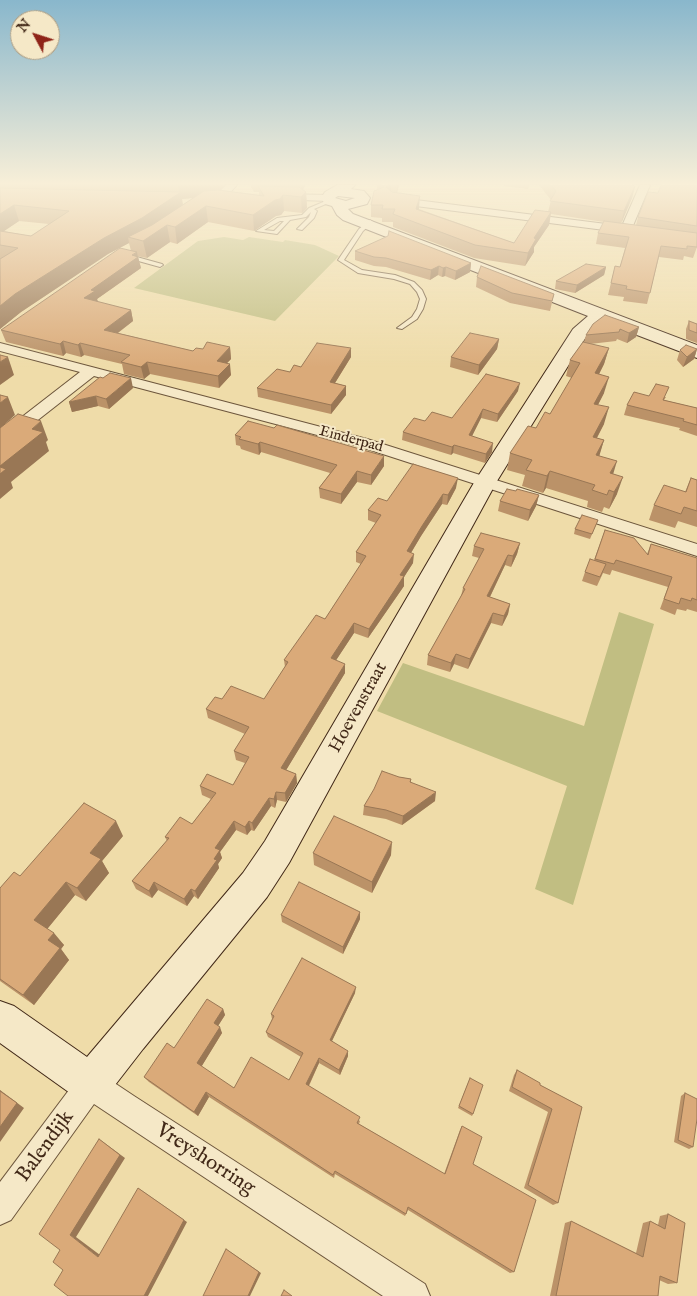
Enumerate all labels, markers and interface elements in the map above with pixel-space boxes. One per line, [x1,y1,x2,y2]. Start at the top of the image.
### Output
north arrow [10,10,60,60]
text: N [13,16,35,36]
street label: Einderpad [317,423,385,457]
street label: Hoevenstraat [325,659,393,757]
street label: Balendijk [12,1106,80,1188]
street label: Vreyshorring [150,1118,260,1202]

